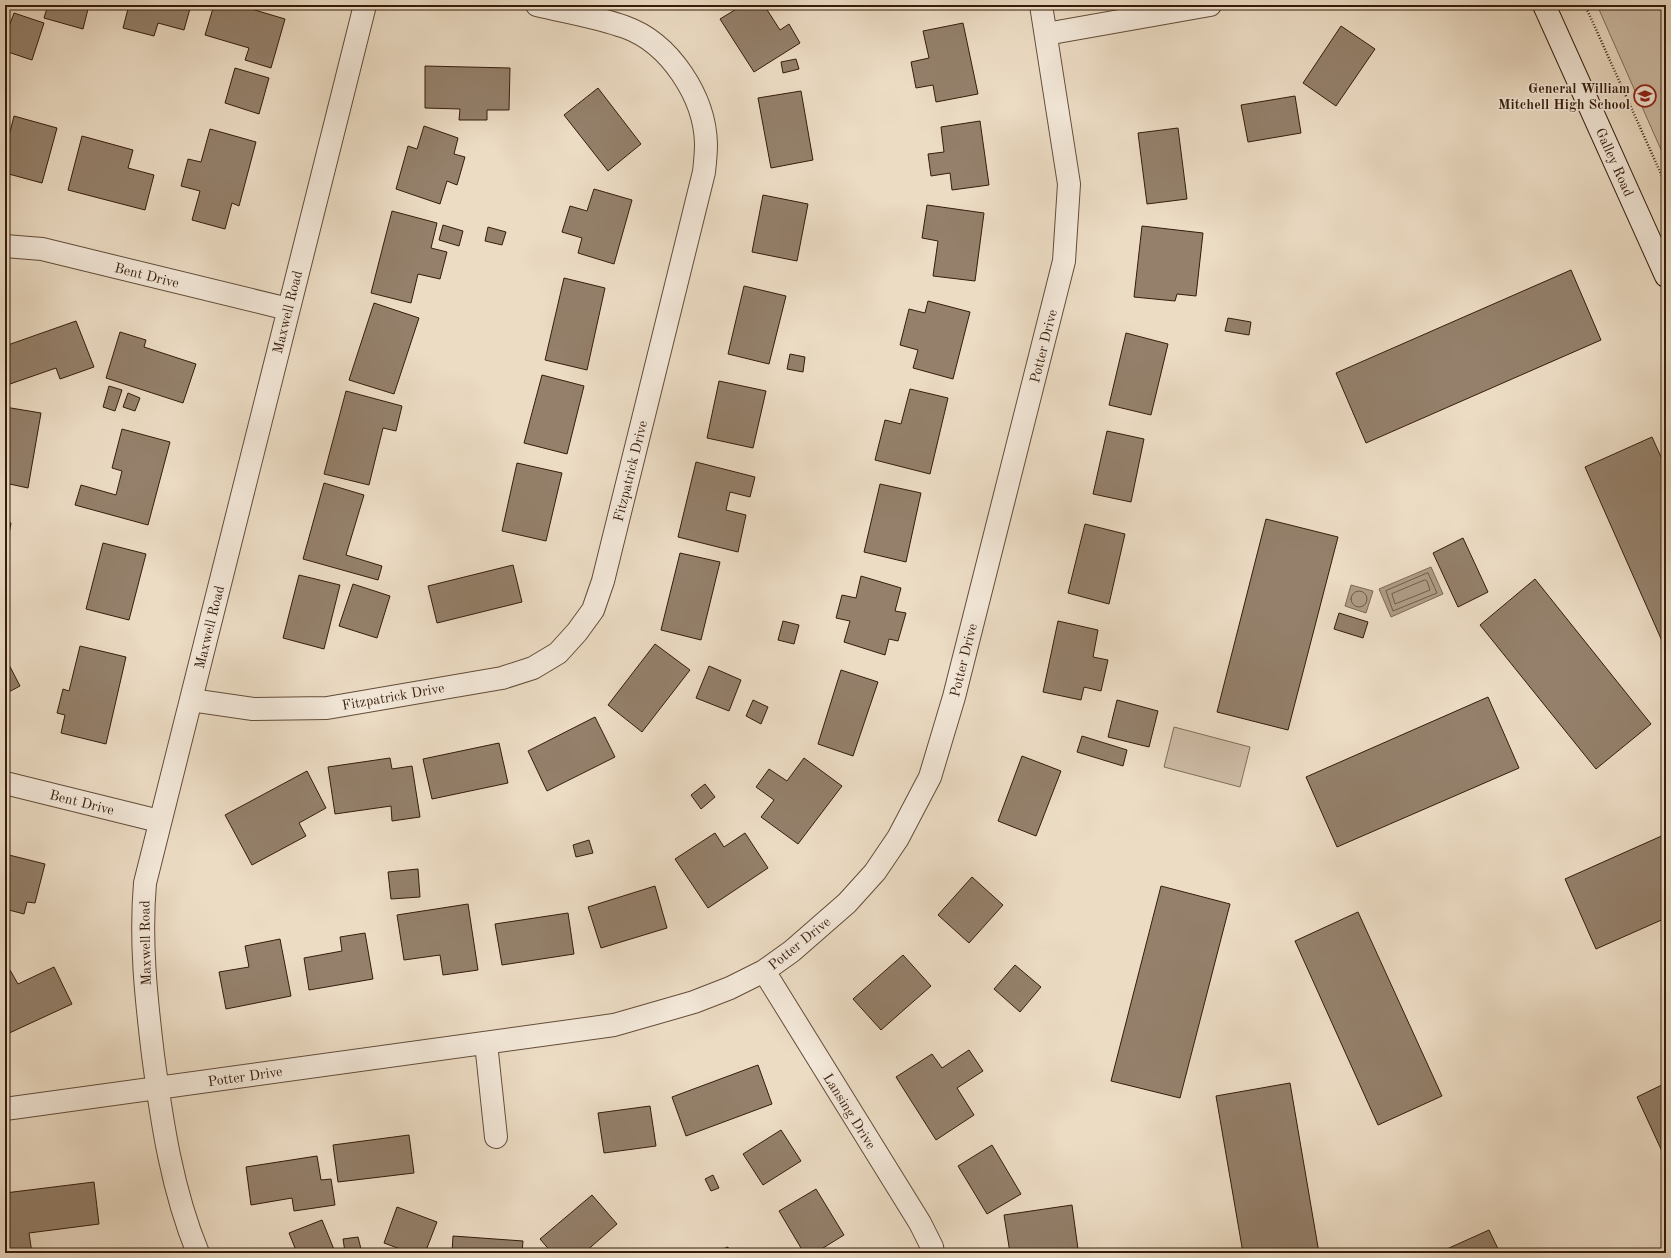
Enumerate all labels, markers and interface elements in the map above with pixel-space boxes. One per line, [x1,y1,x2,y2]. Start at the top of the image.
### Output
place label: General William Mitchell High School [1498,82,1630,112]
school or university icon: General William Mitchell High School [1632,83,1658,109]
street label: Galley Road [1593,126,1635,199]
street label: Bent Drive [113,261,181,291]
street label: Maxwell Road [271,269,305,355]
street label: Potter Drive [1028,308,1060,384]
street label: Fitzpatrick Drive [612,419,650,523]
street label: Maxwell Road [193,584,227,670]
street label: Potter Drive [948,622,980,698]
street label: Fitzpatrick Drive [341,681,446,713]
street label: Bent Drive [48,788,116,818]
street label: Maxwell Road [138,900,154,986]
street label: Potter Drive [766,915,833,973]
street label: Potter Drive [207,1065,283,1089]
street label: Lansing Drive [820,1071,878,1152]

